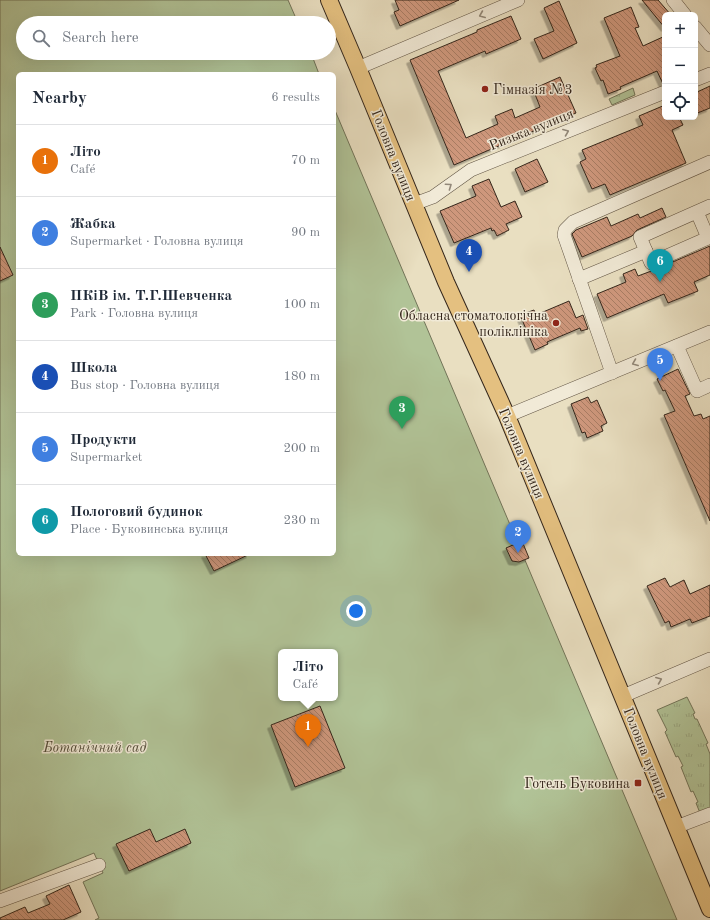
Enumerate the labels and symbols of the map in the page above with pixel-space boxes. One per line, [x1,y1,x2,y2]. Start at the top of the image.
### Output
one-way arrow [479,10,487,18]
place label: Гімназія №3 [493,83,573,97]
marker: Гімназія №3 [480,84,490,94]
street label: Ризька вулиця [487,107,576,153]
street label: Головна вулиця [368,108,418,203]
one-way arrow [563,128,570,136]
one-way arrow [444,184,451,191]
pin: 4 [456,239,482,272]
pin: 6 [647,249,673,282]
place label: Обласна стоматологічна поліклініка [399,309,548,339]
marker: Обласна стоматологічна поліклініка [551,318,561,328]
pin: 5 [647,348,673,381]
one-way arrow [632,358,640,366]
pin: 3 [389,396,415,429]
street label: Головна вулиця [496,406,547,501]
pin: 2 [505,520,531,553]
your location [346,601,366,621]
one-way arrow [655,677,662,685]
street label: Головна вулиця [620,706,670,801]
pin: 1 [295,714,321,747]
park label: Ботанічний сад [43,741,146,755]
place label: Готель Буковина [524,777,630,791]
marker: Готель Буковина [633,778,643,788]

